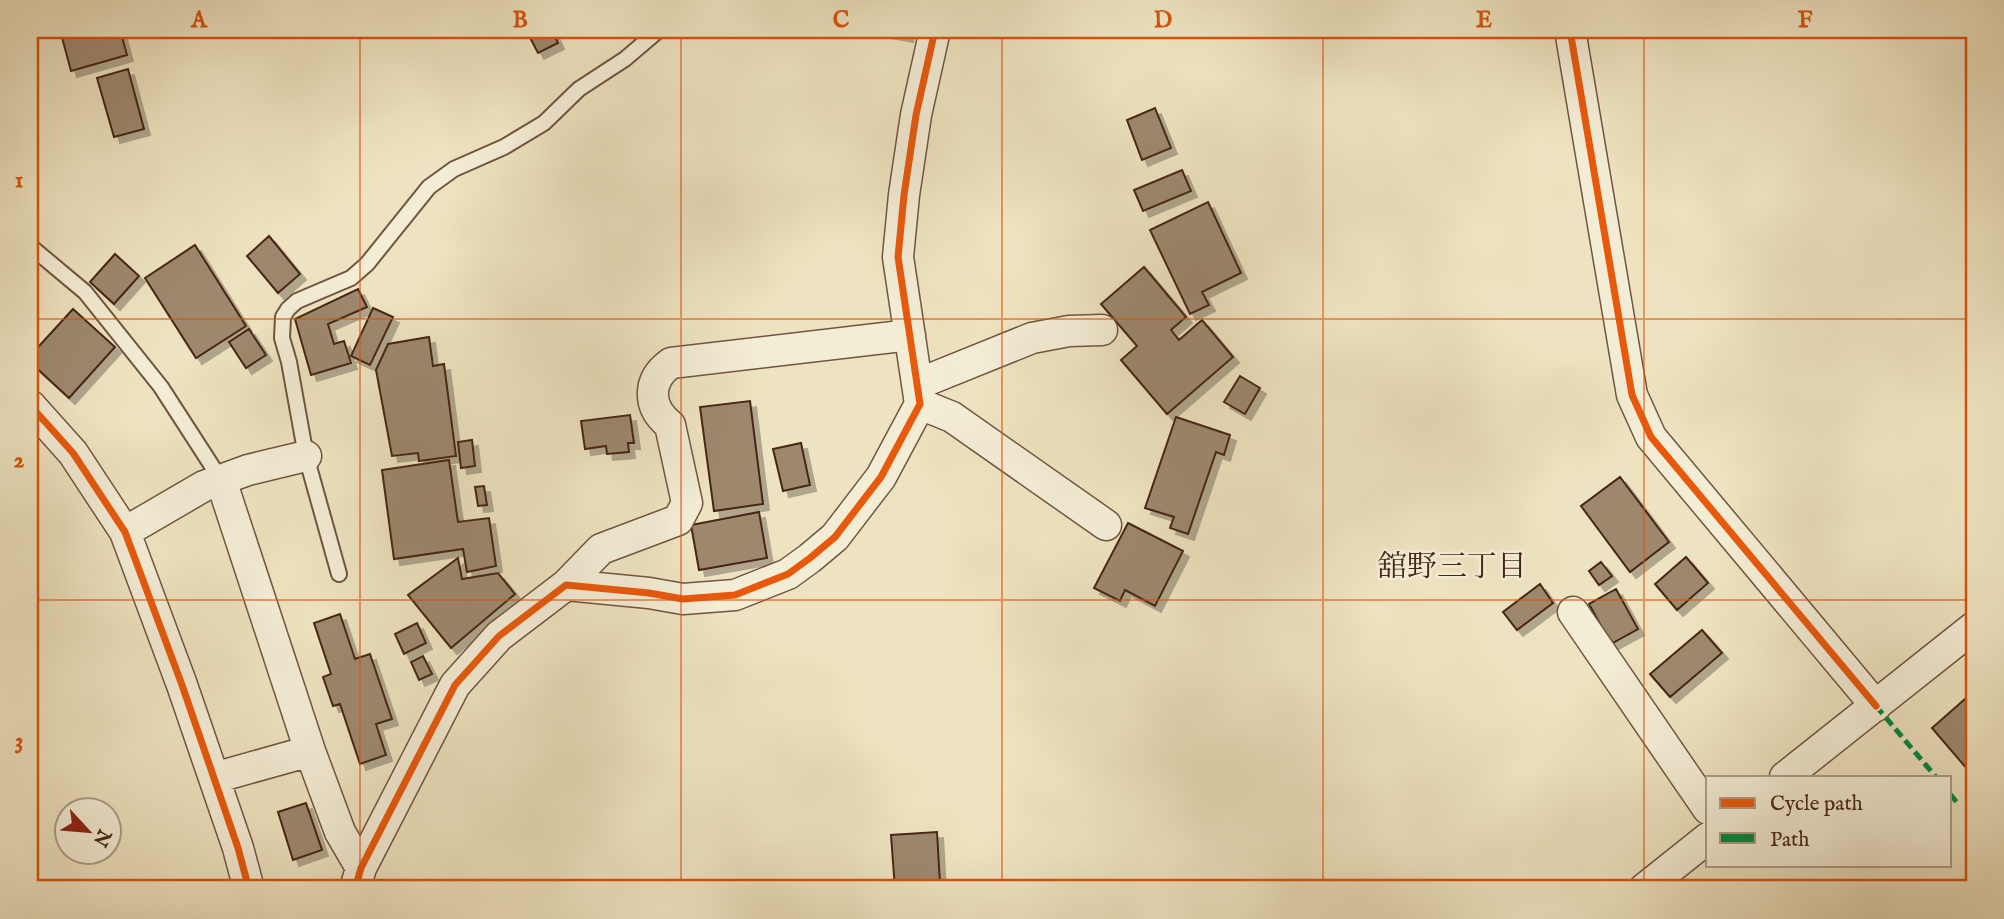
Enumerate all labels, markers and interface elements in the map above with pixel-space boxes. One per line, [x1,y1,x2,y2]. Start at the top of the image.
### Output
text: A [190,6,208,35]
text: B [512,6,528,35]
text: C [833,6,850,35]
text: D [1154,6,1172,35]
text: E [1476,6,1492,35]
text: F [1798,6,1813,35]
text: 1 [15,166,23,195]
text: 2 [14,446,25,475]
district label: 舘野三丁目 [1377,549,1527,587]
text: 3 [15,727,23,756]
legend [1706,776,1952,866]
text: Cycle path [1770,791,1863,818]
north arrow [52,796,122,866]
text: N [87,824,116,851]
text: Path [1770,827,1809,854]

